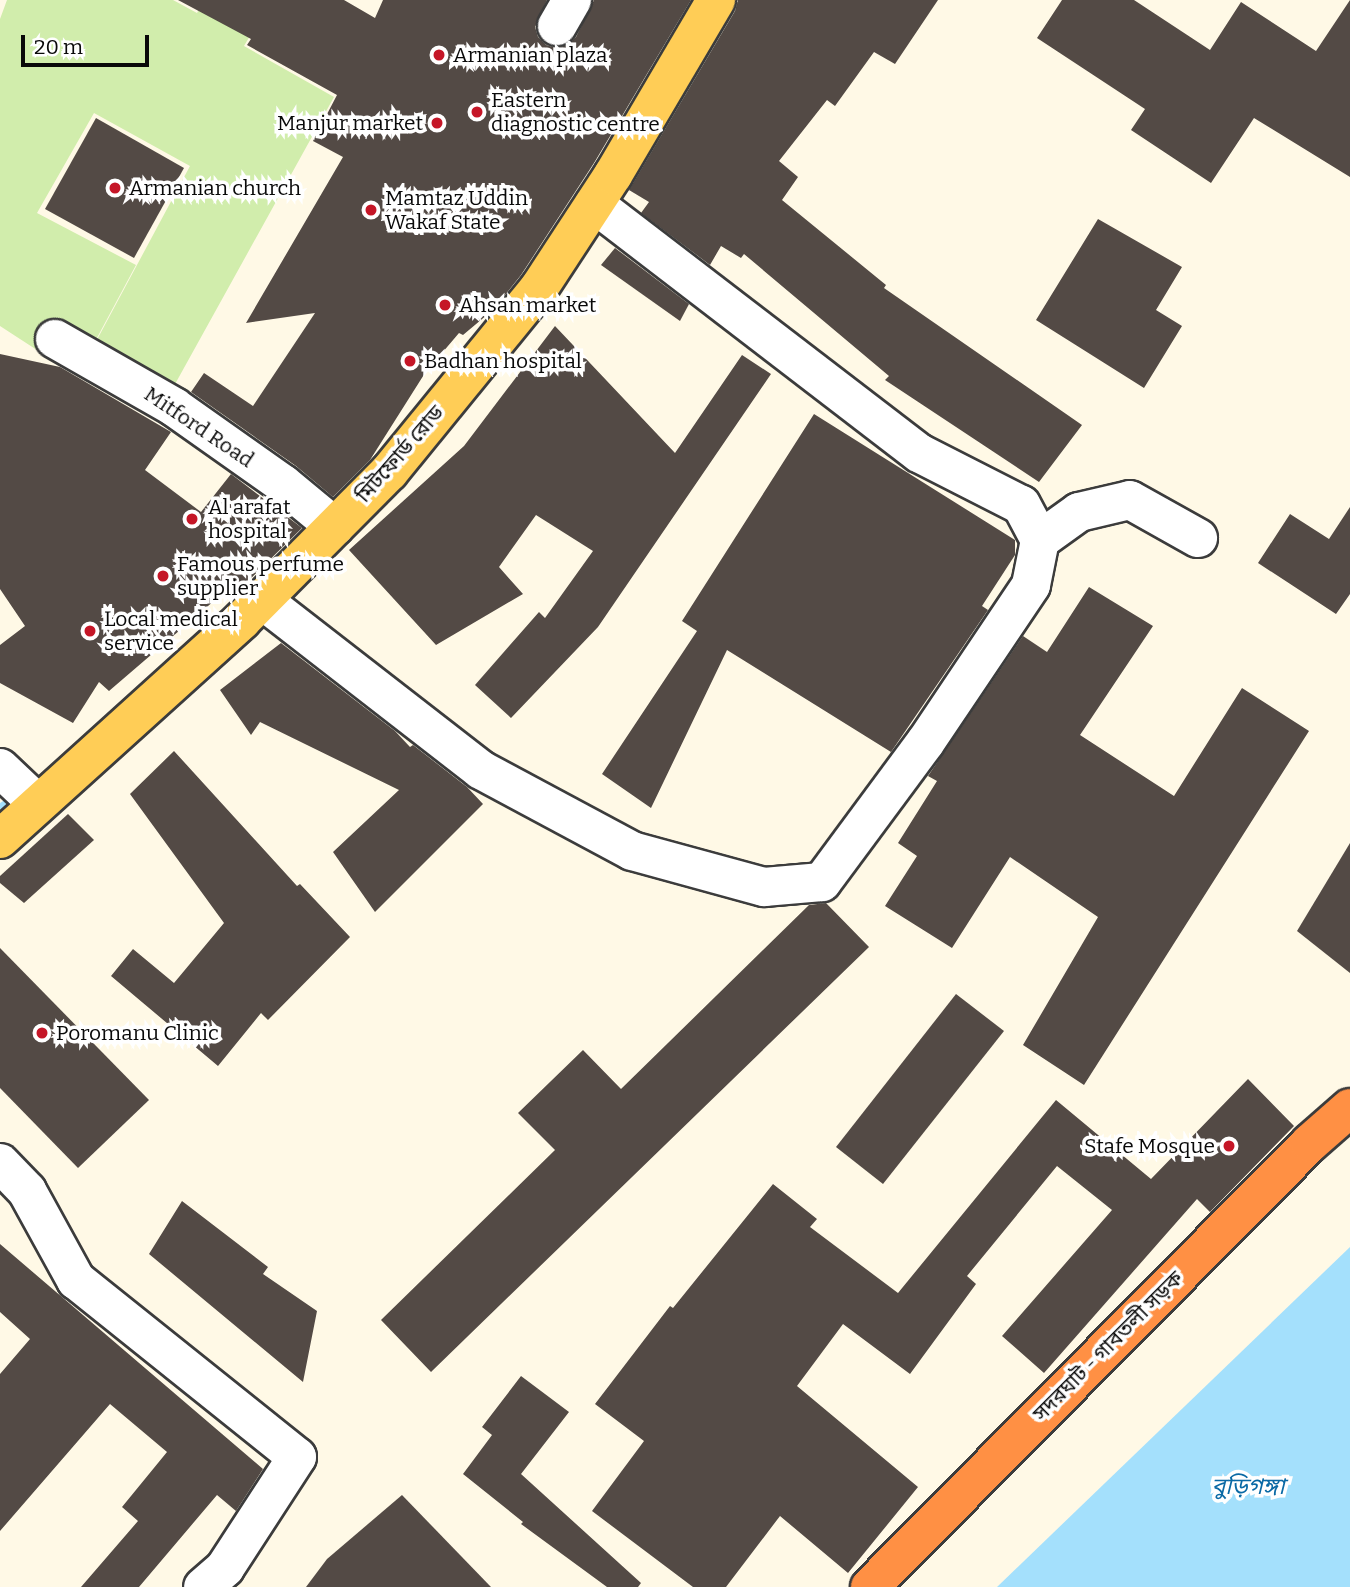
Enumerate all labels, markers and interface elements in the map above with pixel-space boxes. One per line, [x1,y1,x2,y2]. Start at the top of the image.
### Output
scale bar [24,21,152,65]
text: 20 m [34,34,83,60]
place label: Armanian plaza [453,42,608,68]
marker: Armanian plaza [431,47,447,63]
place label: Eastern diagnostic centre [491,87,660,137]
marker: Eastern diagnostic centre [469,104,485,120]
place label: Manjur market [277,110,423,136]
marker: Manjur market [429,115,445,131]
place label: Armanian church [129,175,301,201]
marker: Armanian church [107,180,123,196]
place label: Mamtaz Uddin Wakaf State [385,185,528,235]
marker: Mamtaz Uddin Wakaf State [363,202,379,218]
place label: Ahsan market [459,292,596,318]
marker: Ahsan market [437,297,453,313]
place label: Badhan hospital [424,348,582,374]
marker: Badhan hospital [402,353,418,369]
street label: Mitford Road [139,381,259,473]
street label: মিটফোর্ড রোড [351,400,449,508]
place label: Al arafat hospital [208,494,291,544]
marker: Al arafat hospital [182,509,202,529]
place label: Famous perfume supplier [177,551,344,601]
marker: Famous perfume supplier [155,568,171,584]
place label: Local medical service [104,606,238,656]
marker: Local medical service [82,623,98,639]
place label: Poromanu Clinic [56,1020,219,1046]
marker: Poromanu Clinic [34,1025,50,1041]
place label: Stafe Mosque [1084,1133,1215,1159]
marker: Stafe Mosque [1221,1138,1237,1154]
street label: সদরঘাট - গাবতলী সড়ক [1028,1266,1188,1426]
water label: বুড়িগঙ্গা [1211,1472,1285,1500]

